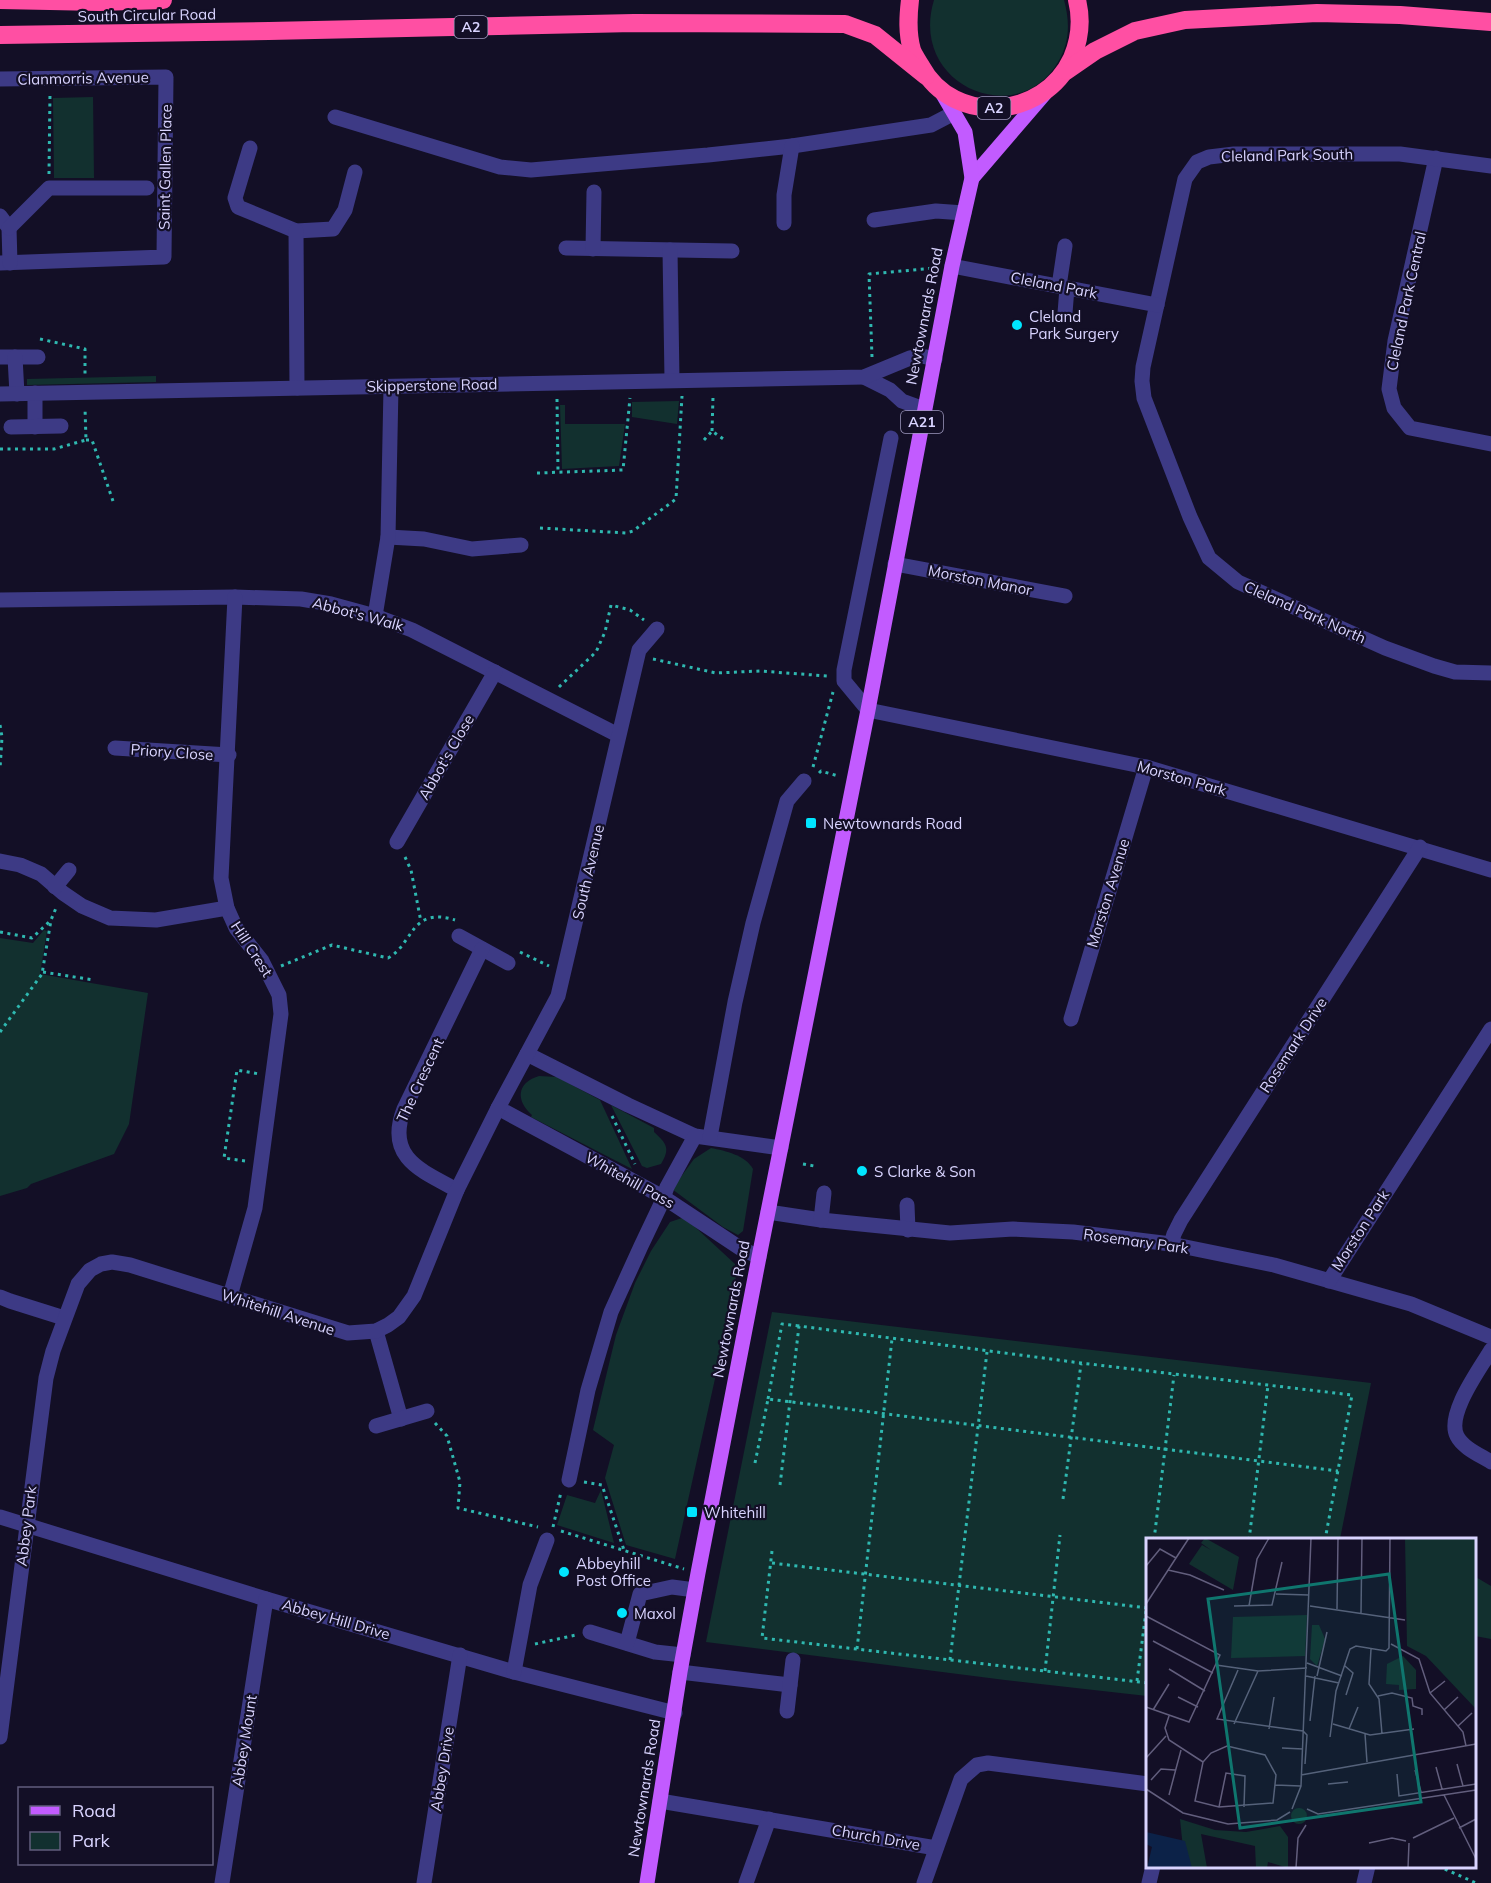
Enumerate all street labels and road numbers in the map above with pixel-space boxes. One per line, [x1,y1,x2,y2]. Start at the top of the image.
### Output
street label: South Circular Road [78,4,216,26]
road number: A2 [454,16,488,38]
street label: Clanmorris Avenue [17,67,149,89]
road number: A2 [978,97,1010,119]
street label: Saint Gallen Place [154,104,176,230]
street label: Cleland Park South [1221,144,1353,166]
street label: Cleland Park Central [1382,230,1430,372]
street label: Newtownards Road [901,246,947,386]
street label: Cleland Park [1009,267,1099,303]
street label: Skipperstone Road [366,374,498,396]
road number: A21 [901,411,943,433]
street label: Morston Manor [927,561,1034,599]
street label: Cleland Park North [1241,577,1369,647]
street label: Abbot's Walk [310,593,406,635]
street label: Abbot's Close [414,711,478,803]
street label: Priory Close [130,740,214,764]
street label: Morston Park [1135,756,1229,800]
street label: South Avenue [568,823,608,921]
street label: Morston Avenue [1082,836,1134,950]
street label: Hill Crest [227,918,277,980]
street label: Rosemark Drive [1255,994,1331,1096]
street label: The Crescent [392,1035,448,1125]
street label: Whitehill Pass [582,1148,678,1212]
street label: Morston Park [1327,1186,1393,1274]
street label: Rosemary Park [1082,1224,1190,1258]
street label: Newtownards Road [708,1239,754,1379]
street label: Whitehill Avenue [219,1285,337,1339]
street label: Abbey Park [12,1485,40,1567]
street label: Abbey Hill Drive [280,1595,392,1643]
street label: Abbey Mount [227,1694,261,1788]
street label: Newtownards Road [624,1718,664,1858]
street label: Abbey Drive [426,1725,458,1813]
street label: Church Drive [830,1820,922,1854]

